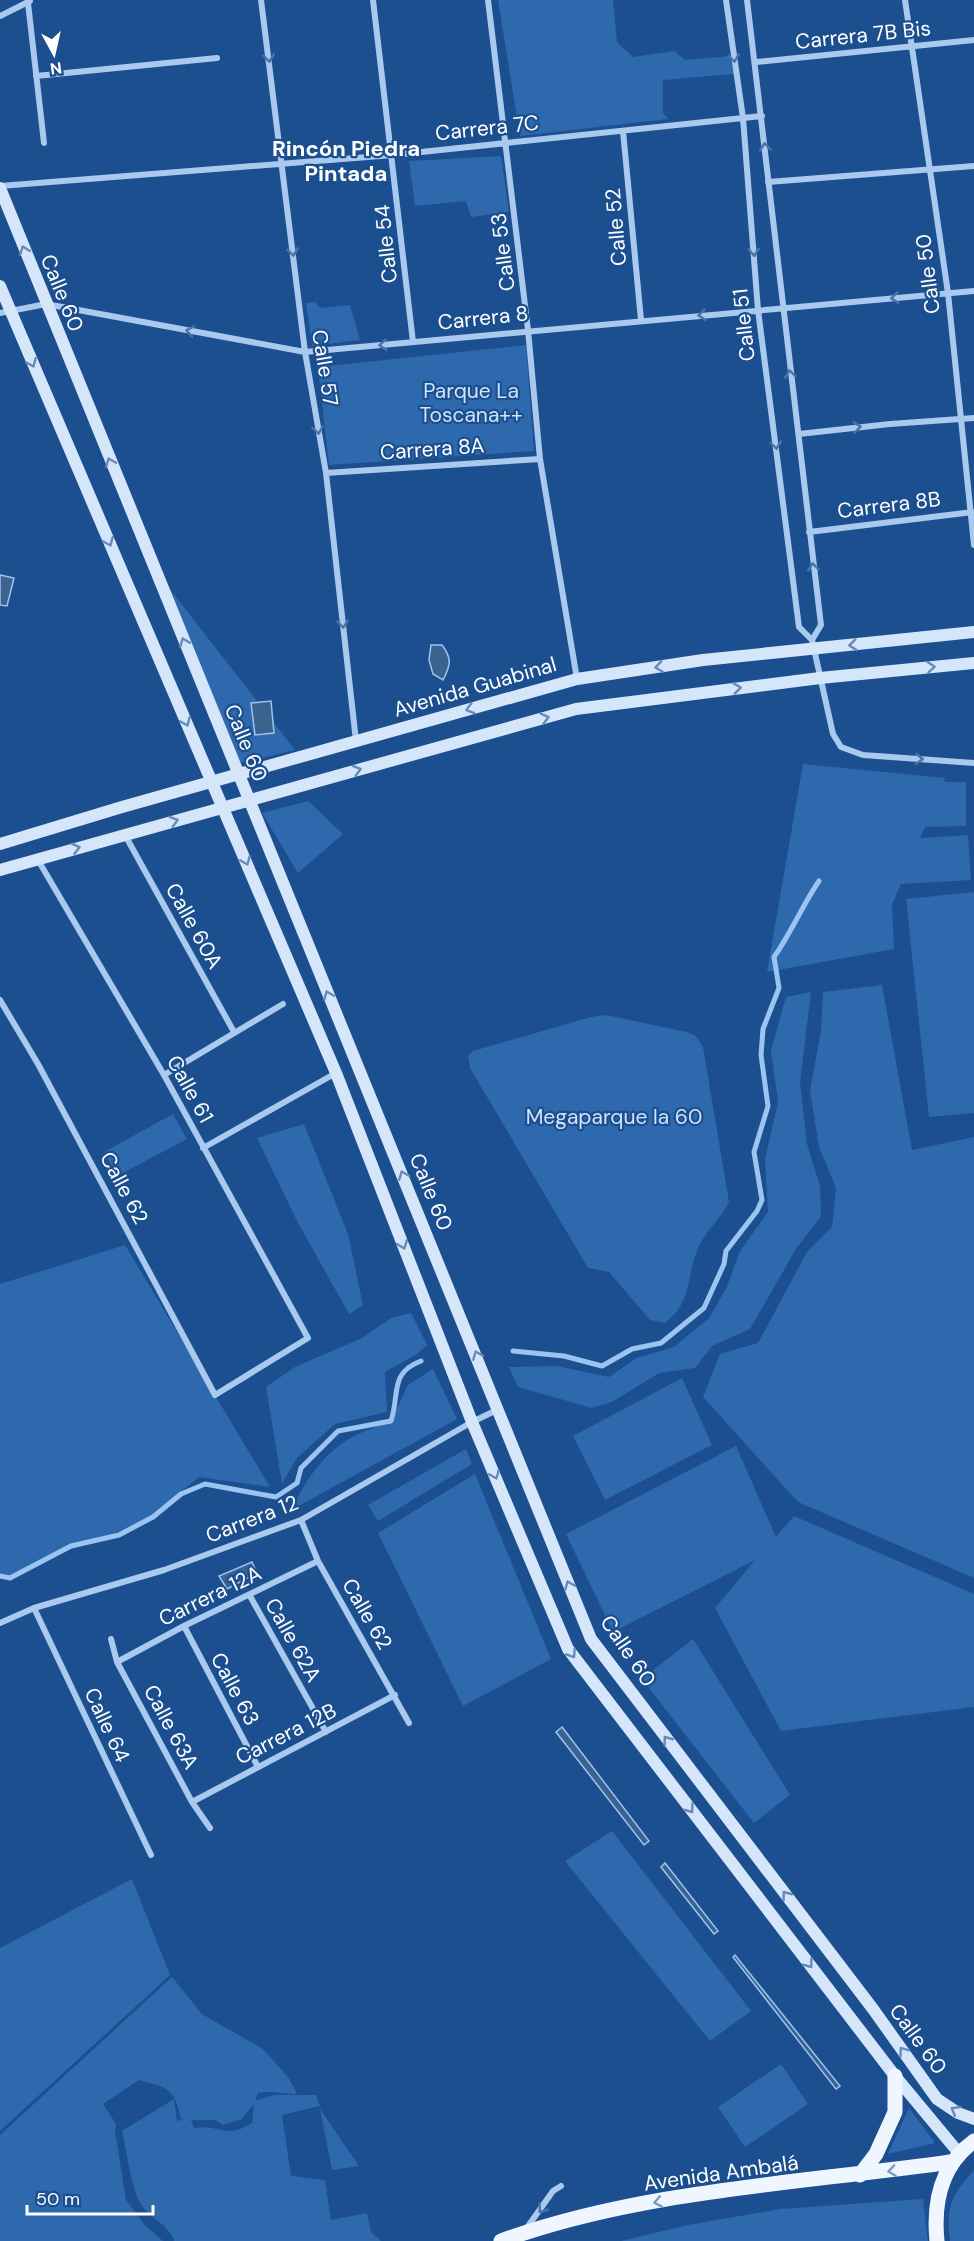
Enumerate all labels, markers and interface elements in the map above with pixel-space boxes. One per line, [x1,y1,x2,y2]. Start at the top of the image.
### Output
street label: Carrera 7B Bis [794,14,932,56]
north arrow [24,24,84,84]
one-way arrow [262,53,274,63]
one-way arrow [728,53,740,62]
text: N [49,57,63,80]
street label: Carrera 7C [434,109,540,147]
district label: Rincón Piedra Pintada [272,134,420,188]
one-way arrow [759,142,772,151]
street label: Calle 52 [599,187,633,267]
street label: Calle 54 [368,203,404,285]
street label: Calle 53 [484,211,522,293]
street label: Calle 50 [909,232,947,316]
one-way arrow [19,245,31,256]
one-way arrow [286,247,298,256]
one-way arrow [747,247,760,256]
street label: Calle 60 [34,250,90,336]
street label: Calle 51 [726,287,762,363]
one-way arrow [890,291,899,304]
street label: Carrera 8 [436,299,530,337]
one-way arrow [698,308,707,321]
one-way arrow [185,325,195,338]
street label: Calle 57 [305,328,345,408]
one-way arrow [378,338,387,351]
one-way arrow [25,357,37,368]
one-way arrow [785,369,797,378]
park label: Parque La Toscana++ [420,377,522,429]
one-way arrow [852,422,861,434]
one-way arrow [312,426,324,435]
street label: Carrera 8A [379,431,485,467]
one-way arrow [769,441,781,450]
one-way arrow [105,457,117,468]
street label: Carrera 8B [836,485,942,525]
one-way arrow [102,536,114,547]
one-way arrow [808,563,820,572]
one-way arrow [336,619,348,628]
one-way arrow [179,638,191,649]
one-way arrow [849,638,858,651]
street label: Avenida Guabinal [390,650,560,724]
one-way arrow [655,660,664,672]
one-way arrow [927,661,936,674]
one-way arrow [733,683,742,695]
street label: Calle 60 [218,700,274,786]
one-way arrow [465,702,475,714]
one-way arrow [539,713,550,725]
one-way arrow [179,715,191,726]
one-way arrow [914,752,923,765]
one-way arrow [351,765,362,777]
one-way arrow [168,816,179,828]
one-way arrow [71,843,81,856]
one-way arrow [239,854,251,865]
street label: Calle 60A [159,878,229,974]
one-way arrow [323,990,335,1001]
street label: Calle 61 [160,1050,220,1128]
park label: Megaparque la 60 [526,1103,702,1131]
street label: Calle 62 [93,1147,155,1229]
street label: Calle 60 [403,1149,459,1235]
one-way arrow [398,1170,410,1181]
one-way arrow [396,1239,408,1250]
one-way arrow [472,1351,484,1362]
one-way arrow [488,1469,500,1480]
street label: Carrera 12 [202,1489,302,1549]
street label: Carrera 12A [154,1559,266,1633]
street label: Calle 62 [335,1573,399,1655]
one-way arrow [564,1580,577,1590]
street label: Calle 62A [258,1593,328,1687]
street label: Calle 60 [594,1610,662,1692]
street label: Calle 63 [204,1648,266,1730]
one-way arrow [565,1648,577,1658]
street label: Calle 63A [137,1680,205,1774]
street label: Calle 64 [78,1683,137,1767]
street label: Carrera 12B [231,1697,341,1771]
one-way arrow [664,1736,675,1747]
one-way arrow [683,1802,694,1813]
one-way arrow [782,1891,793,1902]
one-way arrow [802,1957,813,1968]
street label: Calle 60 [883,1998,953,2080]
one-way arrow [899,2047,910,2058]
one-way arrow [951,2106,961,2117]
street label: Avenida Ambalá [642,2148,800,2198]
one-way arrow [888,2164,897,2176]
scale bar [27,2178,153,2216]
text: 50 m [36,2187,80,2211]
one-way arrow [653,2195,663,2208]
one-way arrow [538,2202,549,2213]

